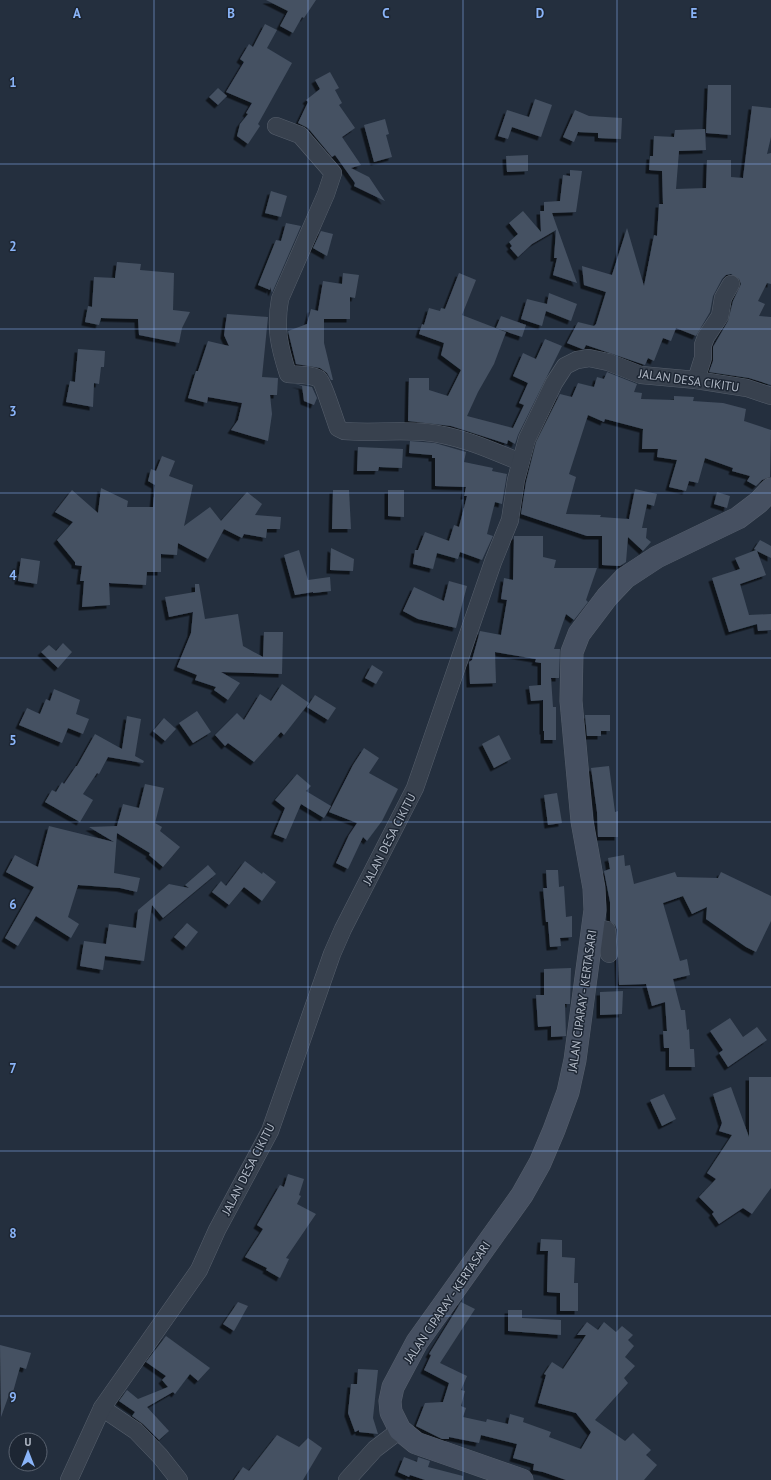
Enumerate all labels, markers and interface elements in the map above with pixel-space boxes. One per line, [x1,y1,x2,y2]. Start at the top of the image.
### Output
text: A [73,5,81,22]
text: B [227,5,235,22]
text: C [382,5,390,22]
text: D [536,5,544,22]
text: E [691,5,698,22]
text: 1 [9,74,17,91]
text: 2 [9,238,17,255]
street label: JALAN DESA CIKITU [637,365,740,394]
text: 3 [9,403,17,420]
text: 4 [9,567,17,584]
text: 5 [9,732,17,749]
street label: JALAN DESA CIKITU [359,791,419,888]
text: 6 [9,896,17,913]
street label: JALAN CIPARAY - KERTASARI [564,929,599,1074]
text: 7 [9,1060,17,1077]
street label: JALAN DESA CIKITU [218,1121,278,1218]
text: 8 [9,1225,17,1242]
street label: JALAN CIPARAY - KERTASARI [400,1238,493,1367]
text: 9 [9,1389,17,1406]
north arrow [8,1432,48,1472]
text: U [25,1435,32,1449]

